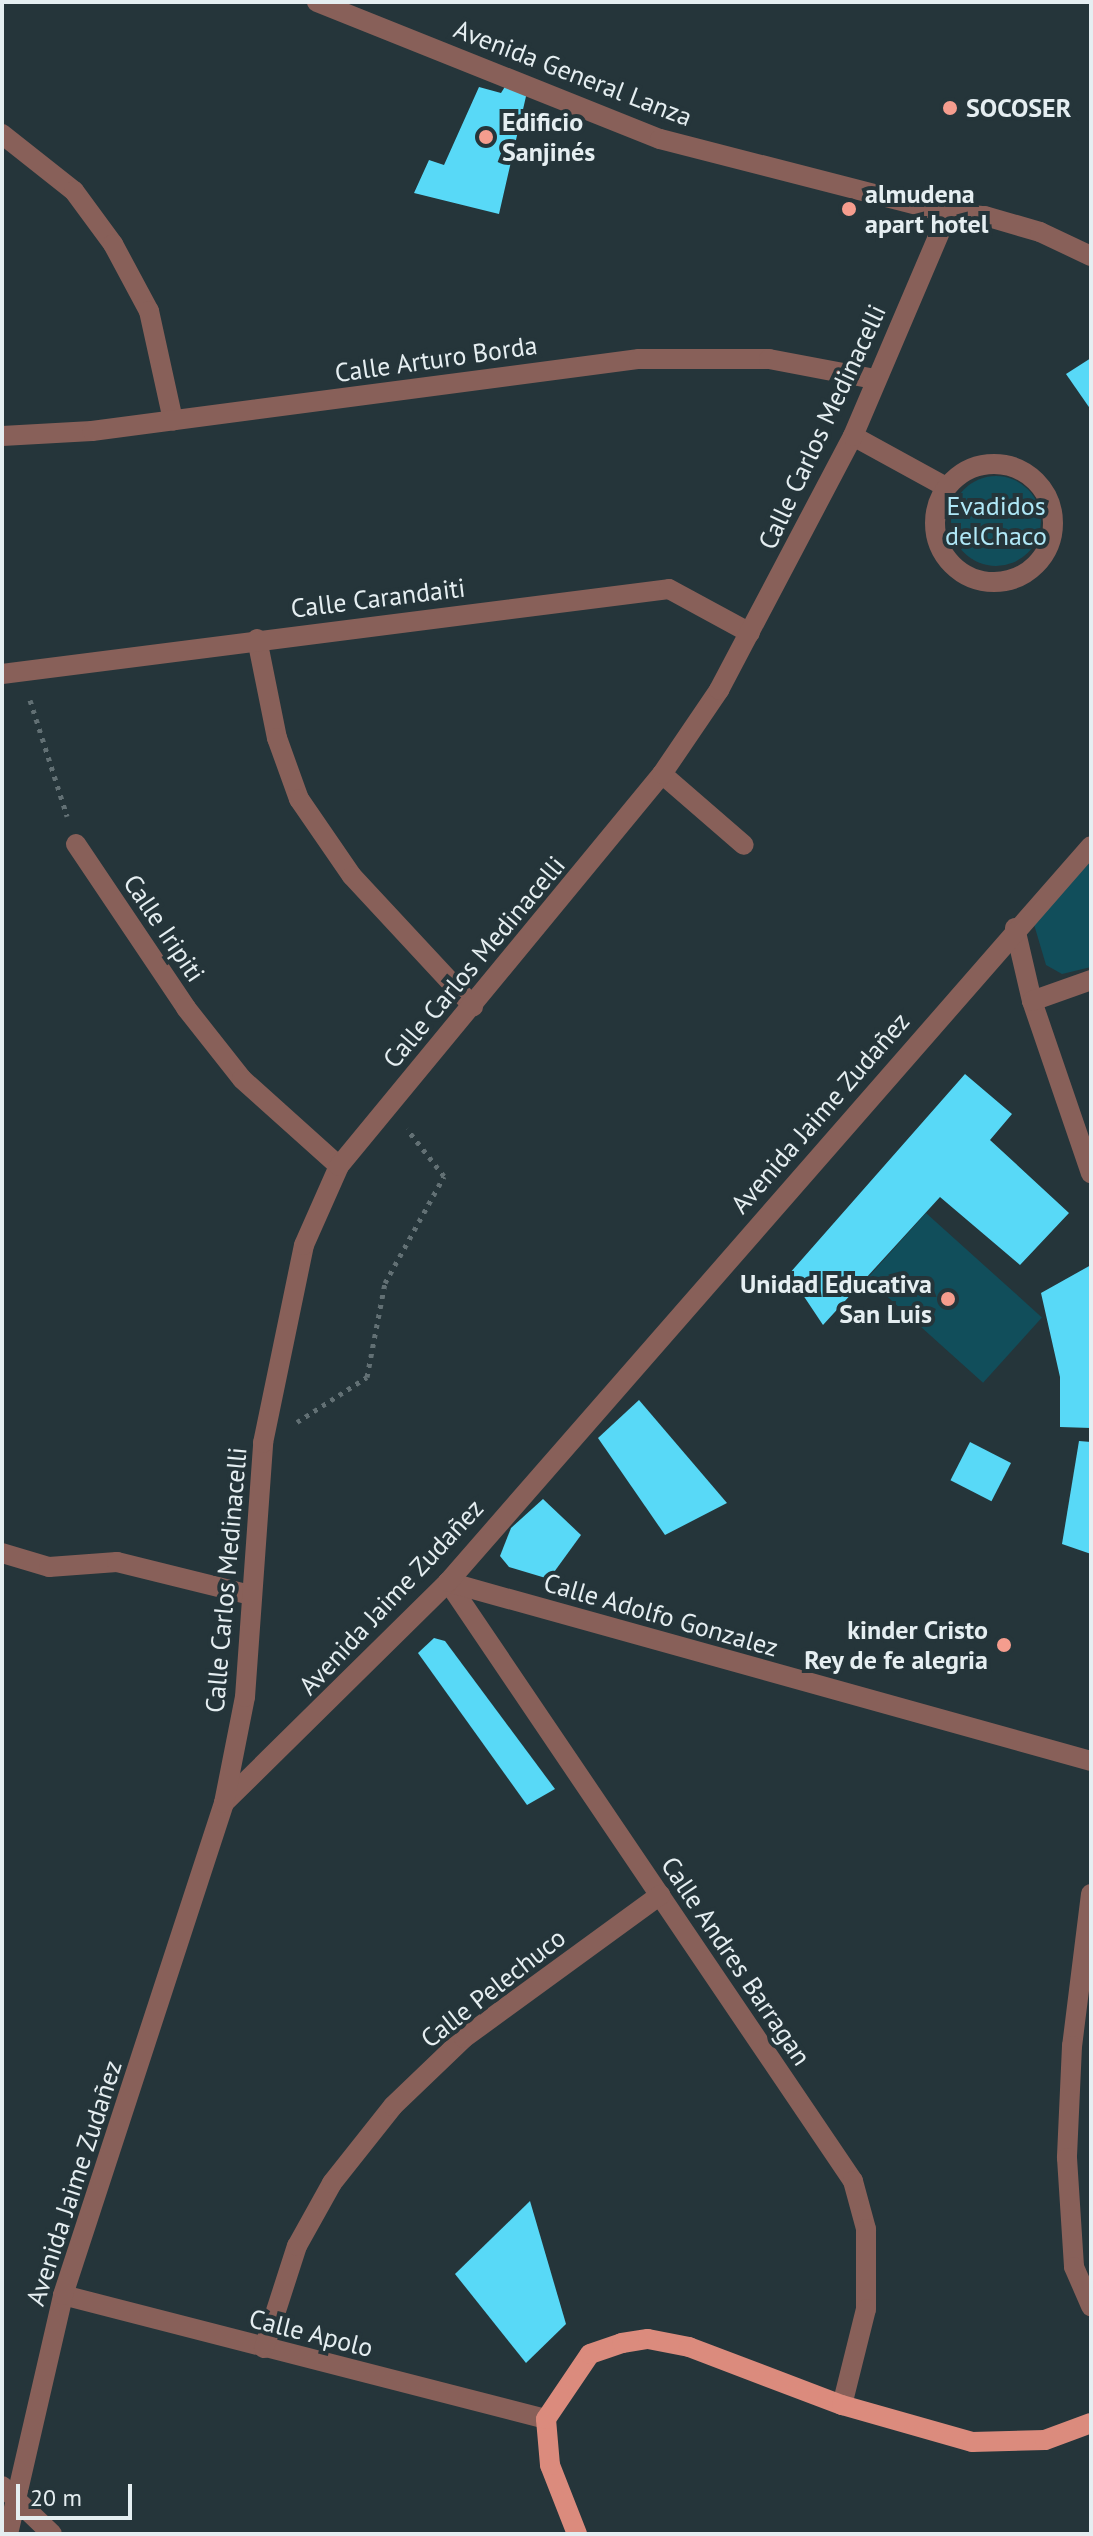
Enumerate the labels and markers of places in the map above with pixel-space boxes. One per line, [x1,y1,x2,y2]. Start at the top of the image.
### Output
place label: SOCOSER [966,92,1071,124]
marker: SOCOSER [941,99,959,117]
place label: Edificio Sanjinés [502,106,595,168]
marker: Edificio Sanjinés [477,128,495,146]
place label: almudena apart hotel [865,178,988,240]
marker: almudena apart hotel [840,200,858,218]
place label: Unidad Educativa San Luis [740,1268,932,1330]
marker: Unidad Educativa San Luis [939,1290,957,1308]
place label: kinder Cristo Rey de fe alegria [803,1614,988,1676]
marker: kinder Cristo Rey de fe alegria [995,1636,1013,1654]

